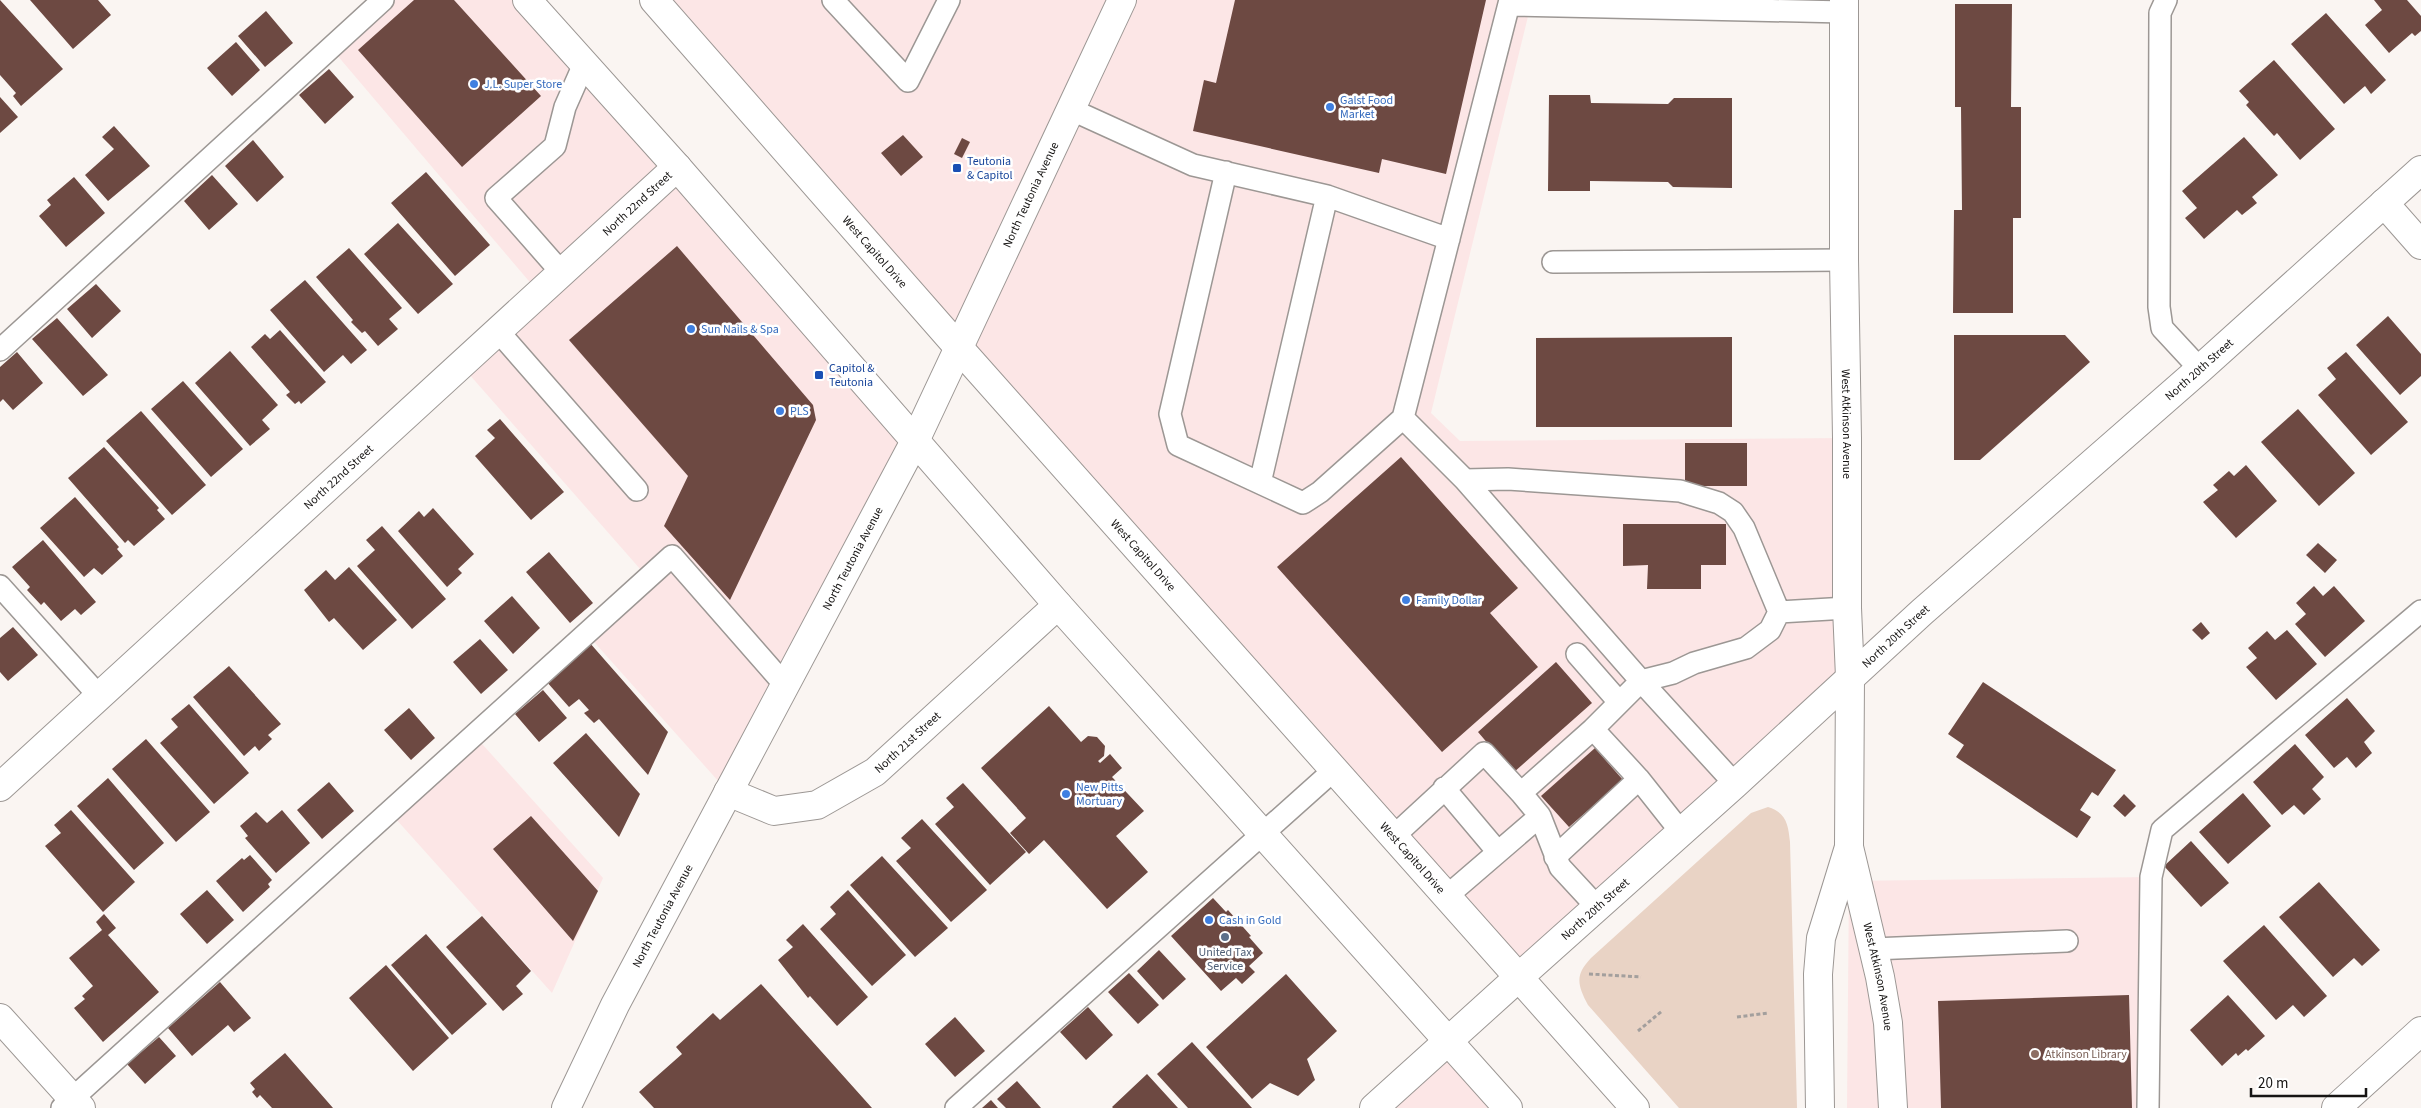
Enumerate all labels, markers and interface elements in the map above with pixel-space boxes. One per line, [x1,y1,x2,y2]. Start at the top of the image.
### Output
place label: J.L. Super Store [484,76,562,93]
marker: J.L. Super Store [468,78,480,90]
place label: Galst Food Market [1340,92,1393,123]
marker: Galst Food Market [1324,101,1336,113]
street label: North Teutonia Avenue [998,139,1063,250]
place label: Teutonia & Capitol [967,153,1013,184]
marker: Teutonia & Capitol [951,162,963,174]
street label: North 22nd Street [599,167,676,240]
street label: West Capitol Drive [838,212,911,292]
place label: Sun Nails & Spa [701,321,779,338]
marker: Sun Nails & Spa [685,323,697,335]
street label: North 20th Street [2161,334,2237,404]
place label: Capitol & Teutonia [829,360,875,391]
marker: Capitol & Teutonia [813,369,825,381]
street label: West Atkinson Avenue [1837,369,1856,479]
place label: PLS [790,403,809,420]
marker: PLS [774,405,786,417]
street label: North 22nd Street [300,441,377,513]
street label: North Teutonia Avenue [818,504,887,613]
street label: West Capitol Drive [1107,515,1180,595]
place label: Family Dollar [1416,592,1483,609]
marker: Family Dollar [1400,594,1412,606]
street label: North 20th Street [1858,601,1933,672]
street label: North 21st Street [871,707,945,777]
place label: New Pitts Mortuary [1076,779,1123,810]
marker: New Pitts Mortuary [1060,788,1072,800]
street label: West Capitol Drive [1376,818,1449,898]
street label: North Teutonia Avenue [628,861,697,971]
street label: North 20th Street [1557,874,1633,944]
place label: Cash in Gold [1219,912,1281,929]
marker: Cash in Gold [1203,914,1215,926]
street label: West Atkinson Avenue [1859,921,1897,1031]
marker: United Tax Service [1219,931,1231,943]
place label: United Tax Service [1198,944,1252,975]
place label: Atkinson Library [2045,1046,2127,1063]
marker: Atkinson Library [2029,1048,2041,1060]
scale bar [2251,1066,2366,1098]
text: 20 m [2258,1073,2288,1094]

